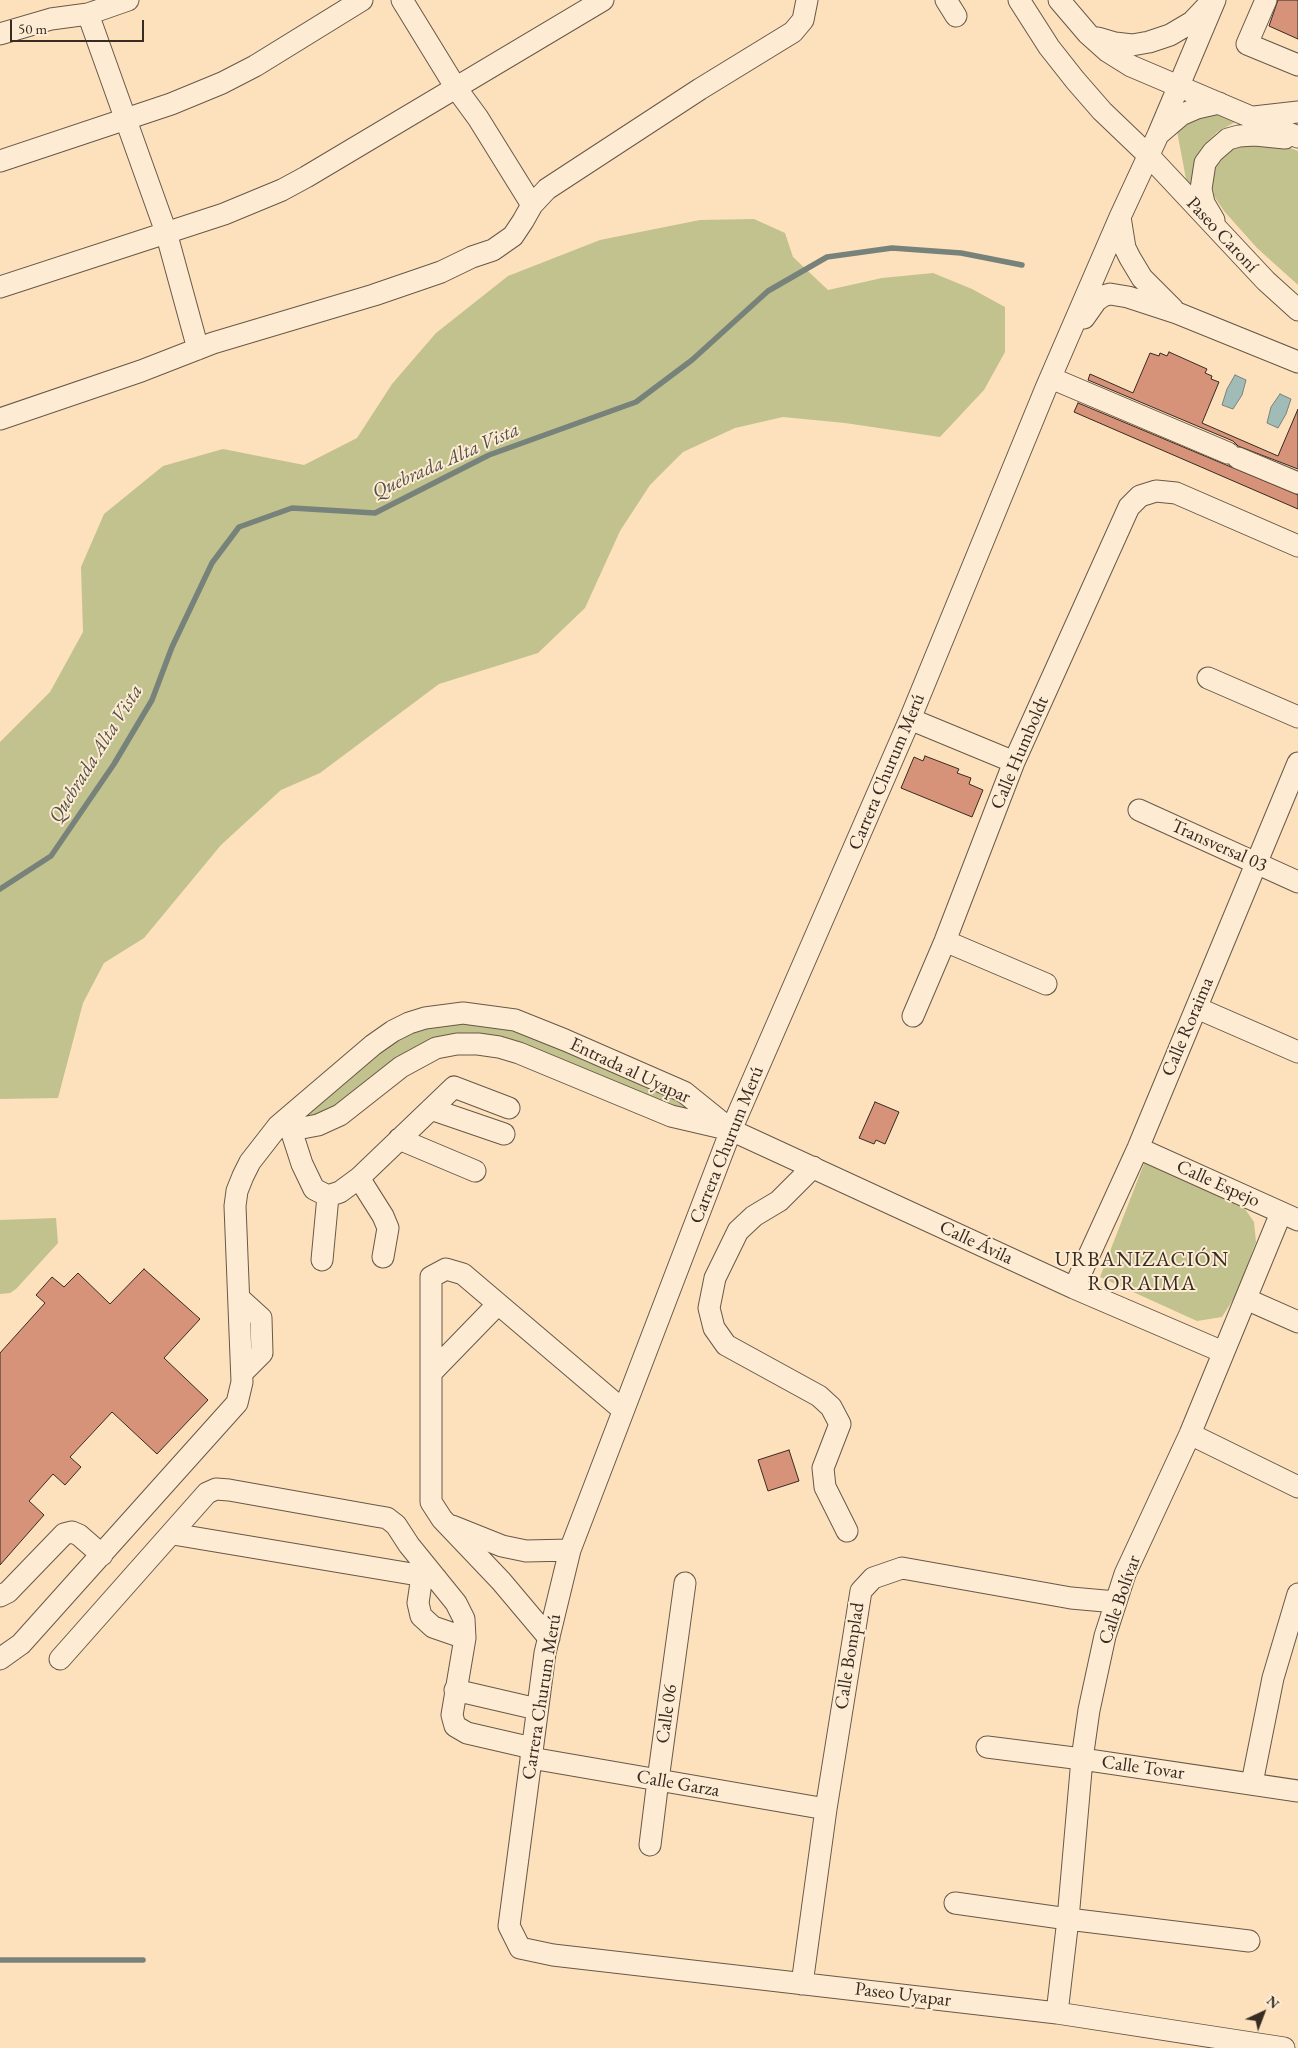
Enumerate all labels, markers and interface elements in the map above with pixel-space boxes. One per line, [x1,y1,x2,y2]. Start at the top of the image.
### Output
scale bar [12,10,146,42]
text: 50 m [18,19,47,38]
street label: Paseo Caroní [1181,192,1263,278]
water label: Quebrada Alta Vista [369,418,523,504]
water label: Quebrada Alta Vista [44,680,148,828]
street label: Carrera Churum Merú [844,690,930,854]
street label: Calle Humboldt [986,693,1054,813]
street label: Transversal 03 [1167,815,1271,877]
street label: Calle Roraima [1157,974,1219,1080]
street label: Entrada al Uyapar [566,1033,694,1109]
street label: Carrera Churum Merú [685,1063,769,1227]
street label: Calle Espejo [1173,1155,1263,1213]
street label: Calle Ávila [936,1216,1016,1270]
district label: URBANIZACIÓN RORAIMA [1053,1247,1231,1297]
street label: Calle Bolívar [1094,1552,1146,1648]
street label: Calle Bomplad [830,1601,870,1711]
street label: Carrera Churum Merú [518,1612,566,1782]
street label: Calle 06 [652,1683,682,1745]
street label: Calle Tovar [1100,1751,1186,1785]
street label: Calle Garza [635,1765,721,1803]
street label: Paseo Uyapar [854,1978,952,2012]
north arrow [1238,1988,1288,2038]
text: N [1263,1992,1284,2012]

